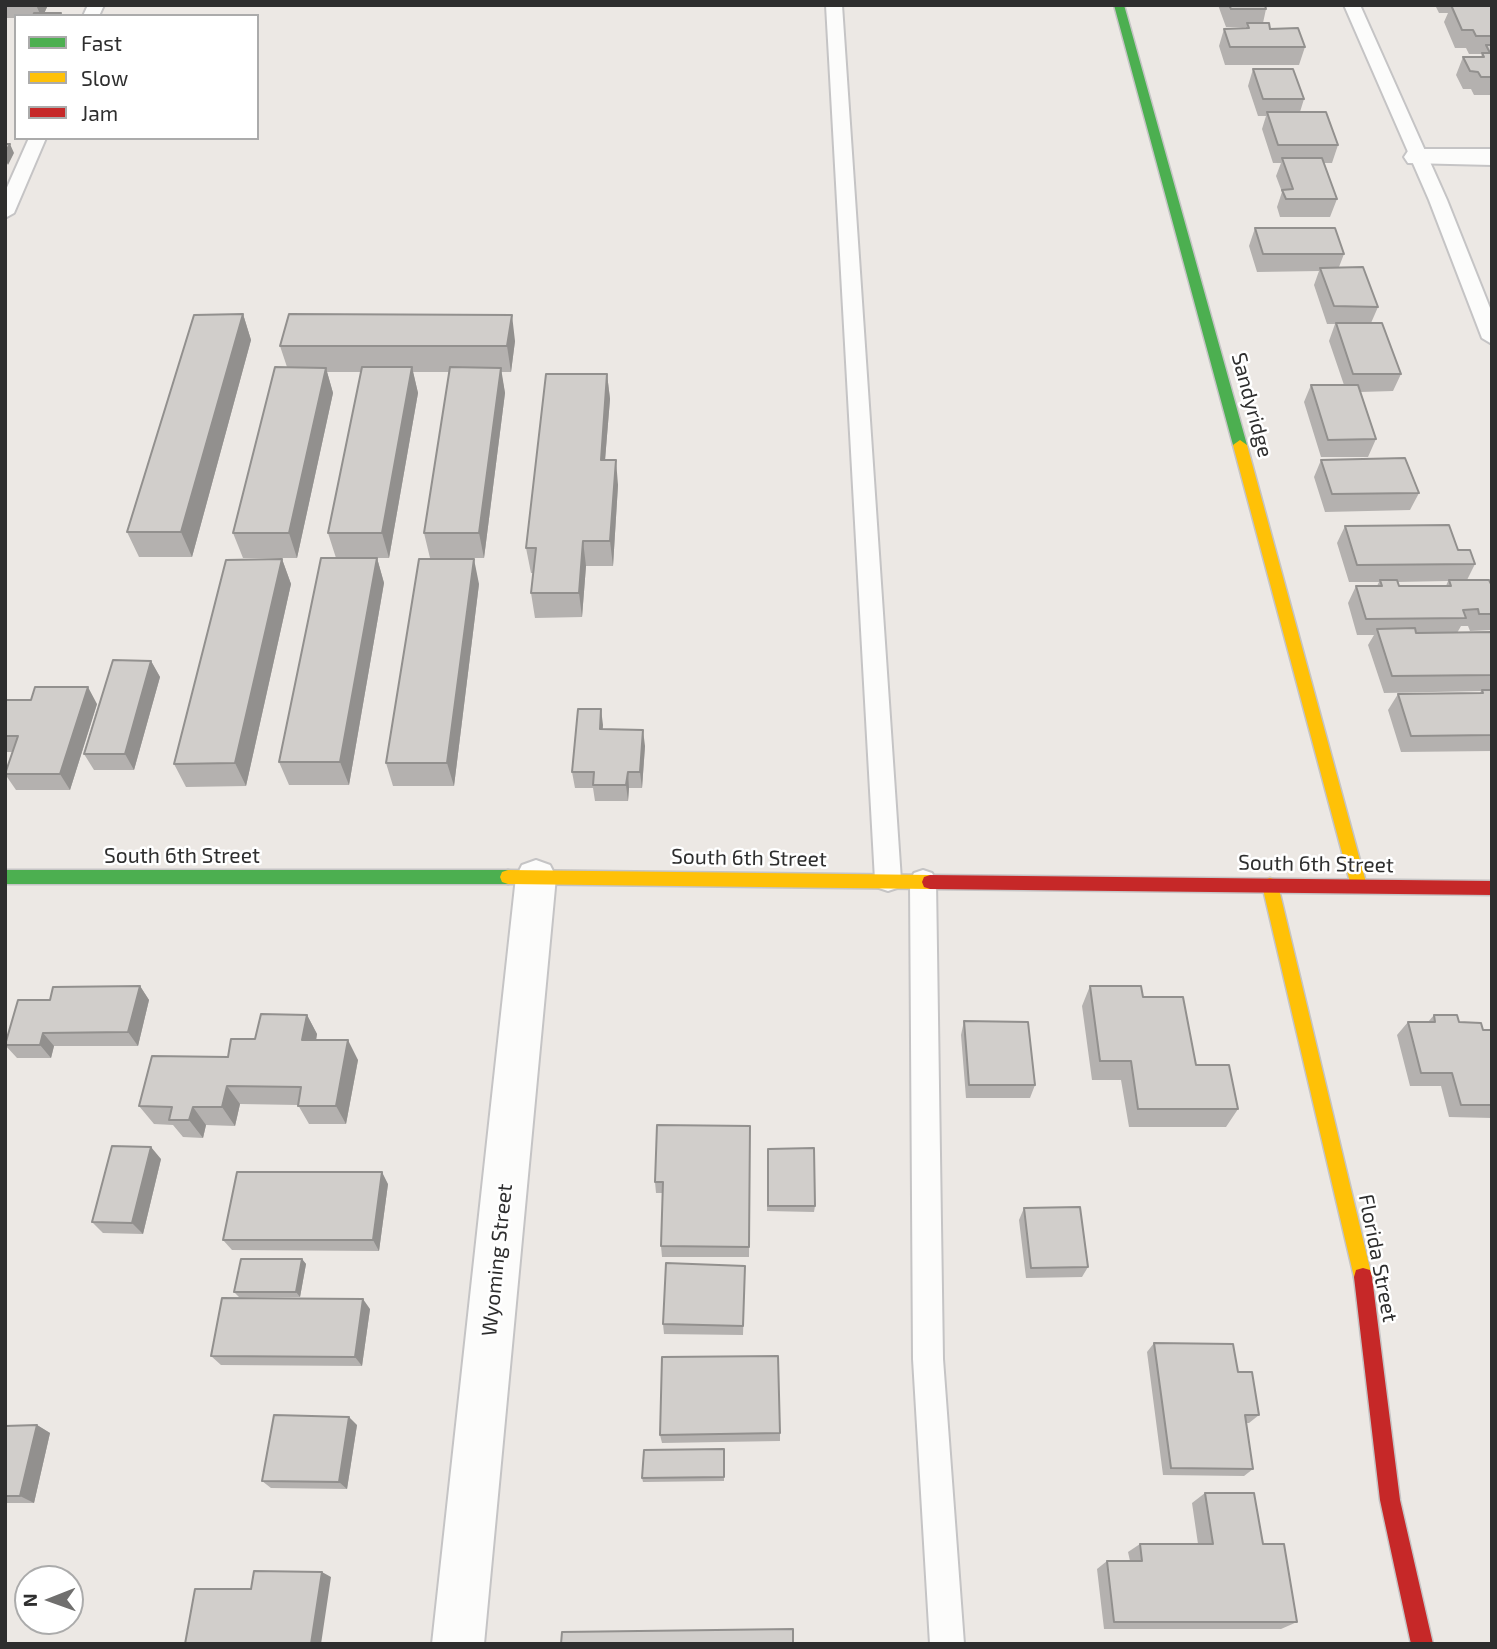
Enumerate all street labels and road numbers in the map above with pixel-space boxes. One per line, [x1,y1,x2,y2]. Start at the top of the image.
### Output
street label: Sandyridge [1226,350,1278,460]
street label: South 6th Street [104,843,260,869]
street label: South 6th Street [671,844,827,872]
street label: South 6th Street [1238,850,1394,878]
street label: Wyoming Street [476,1182,518,1338]
street label: Florida Street [1353,1192,1403,1324]

